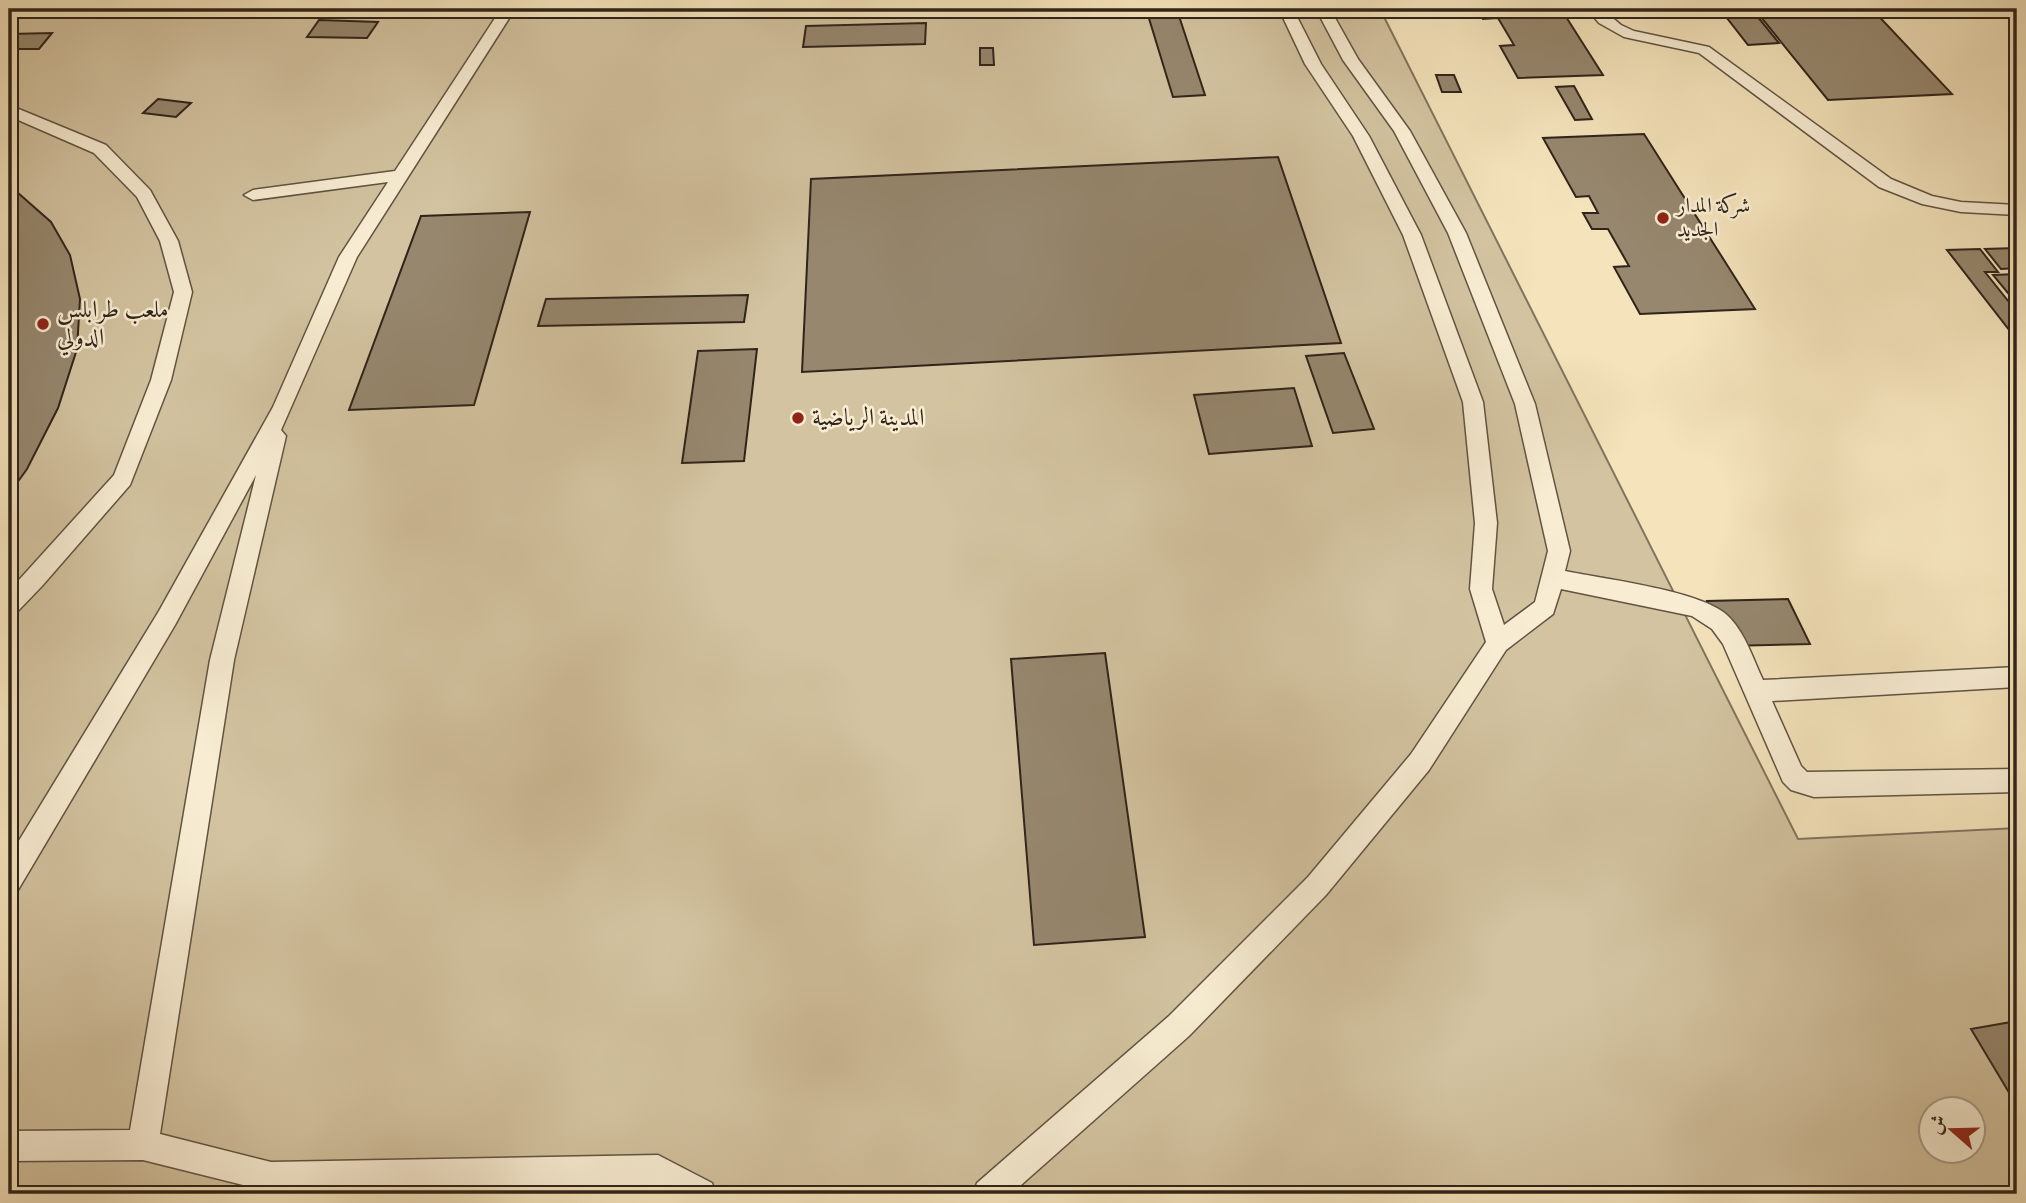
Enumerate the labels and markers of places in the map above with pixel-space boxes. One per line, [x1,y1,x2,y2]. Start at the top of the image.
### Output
place label: شركة المدار الجديد [1675,192,1750,244]
marker: شركة المدار الجديد [1655,210,1671,226]
place label: ملعب طرابلس الدولي [57,295,169,356]
marker: ملعب طرابلس الدولي [35,316,51,332]
place label: المدينة الرياضية [812,403,925,434]
marker: المدينة الرياضية [790,410,806,426]

